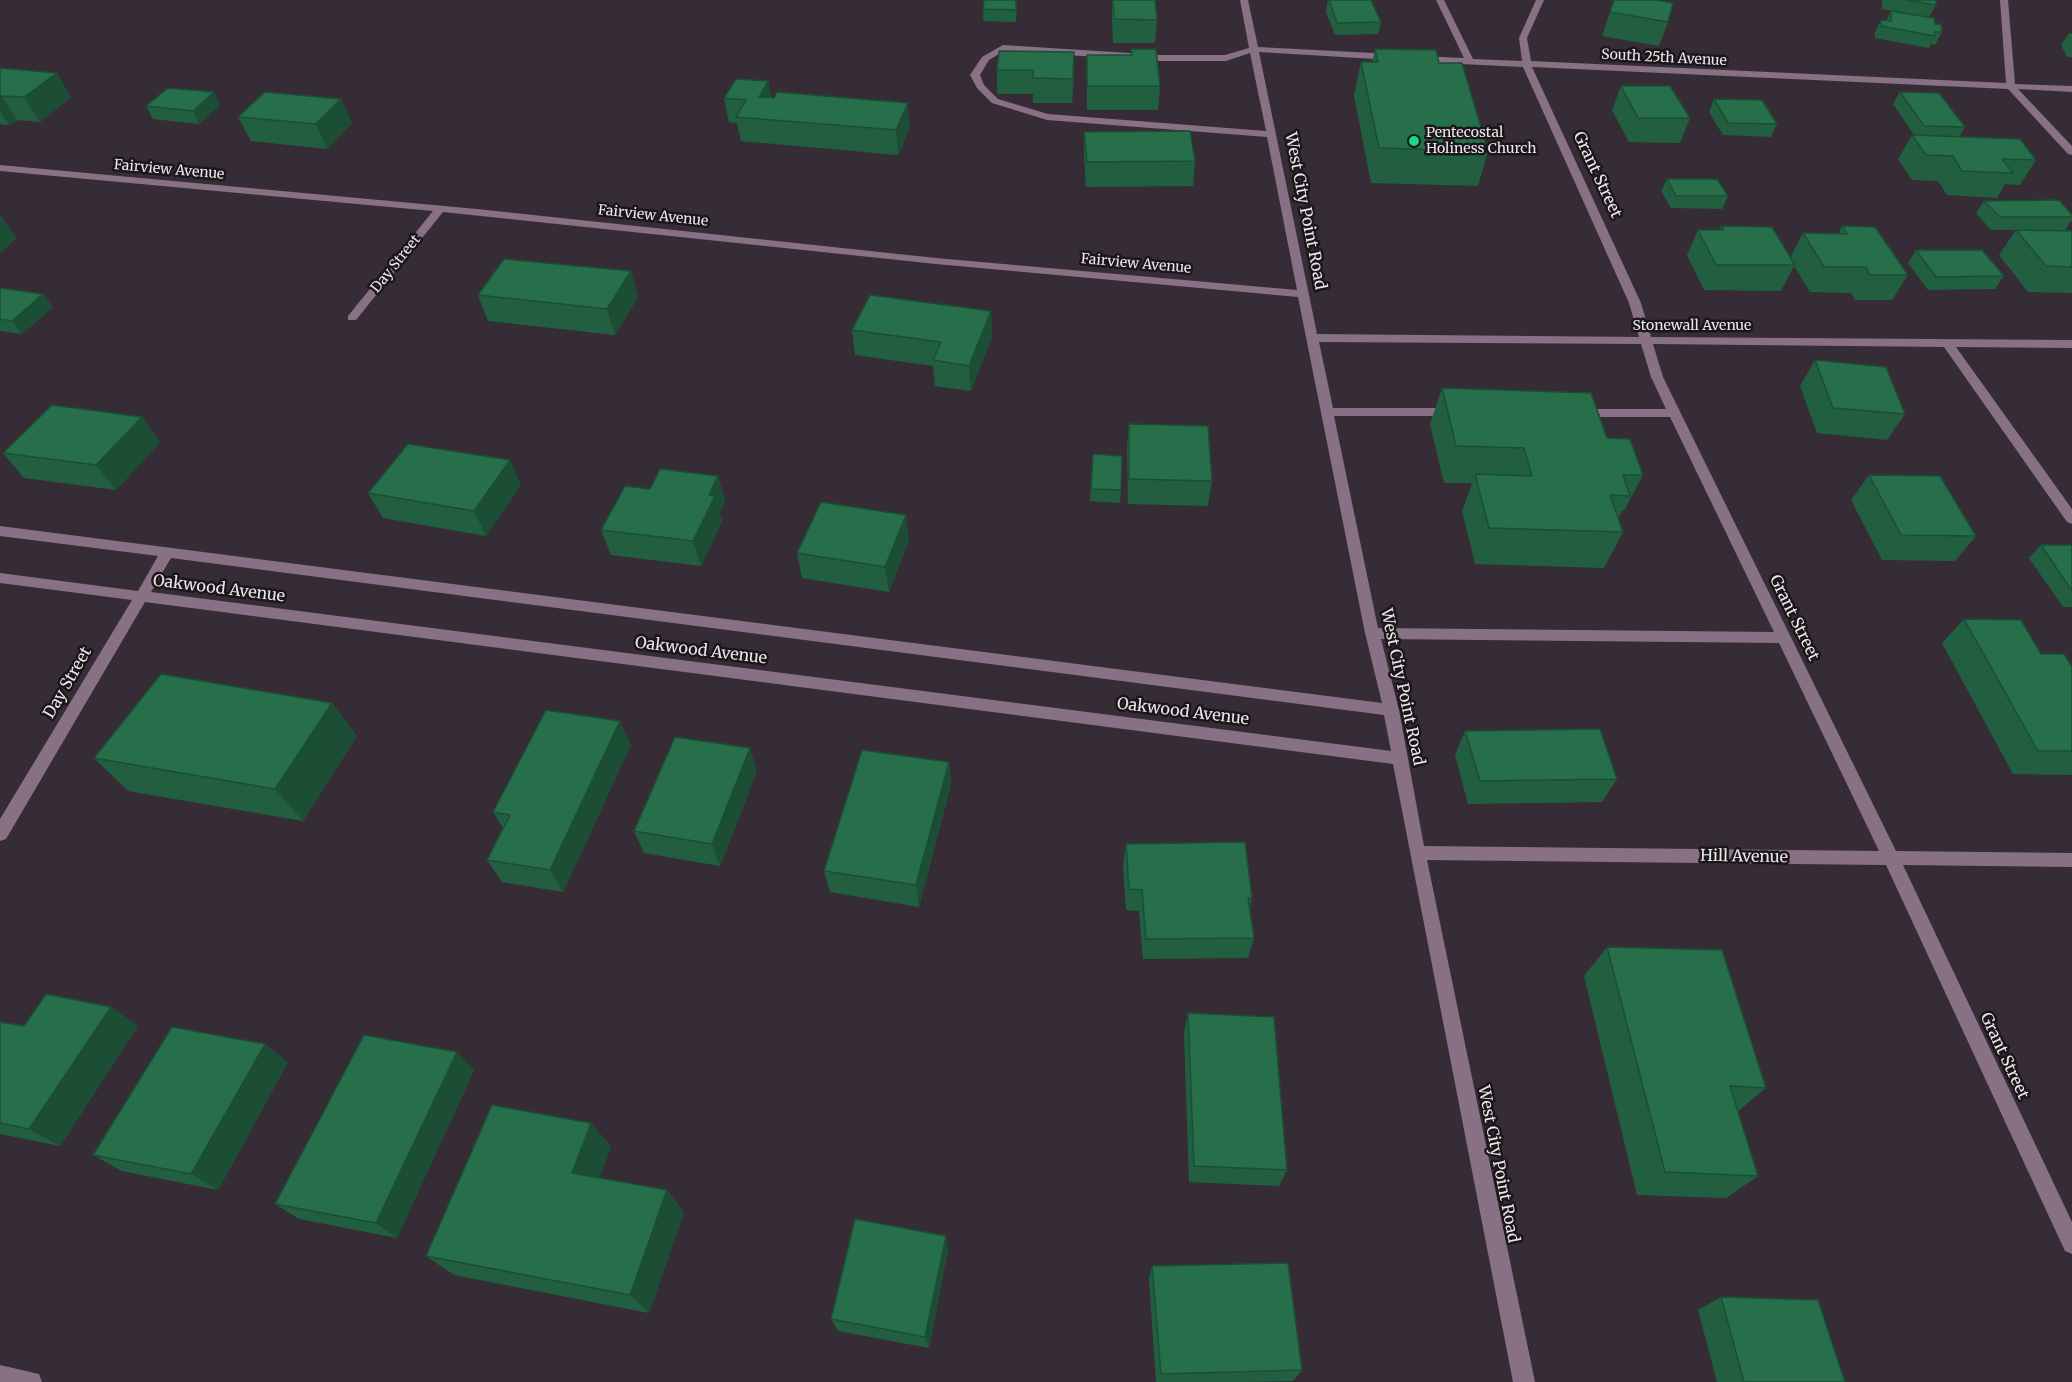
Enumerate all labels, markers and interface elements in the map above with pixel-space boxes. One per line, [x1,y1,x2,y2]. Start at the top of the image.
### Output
street label: South 25th Avenue [1601,46,1727,70]
place label: Pentecostal Holiness Church [1426,125,1536,158]
street label: Grant Street [1569,129,1625,221]
street label: West City Point Road [1280,131,1330,291]
marker: Pentecostal Holiness Church [1407,134,1421,148]
street label: Fairview Avenue [113,157,225,183]
street label: Fairview Avenue [597,202,709,230]
street label: Day Street [368,232,424,296]
street label: Fairview Avenue [1080,251,1192,277]
street label: Stonewall Avenue [1633,318,1751,334]
street label: Oakwood Avenue [152,571,286,607]
street label: Grant Street [1765,572,1823,664]
street label: West City Point Road [1376,607,1428,767]
street label: Oakwood Avenue [634,633,768,669]
street label: Day Street [40,644,96,722]
street label: Oakwood Avenue [1116,694,1250,730]
street label: Hill Avenue [1700,847,1788,867]
street label: Grant Street [1976,1010,2032,1102]
street label: West City Point Road [1473,1084,1523,1244]

